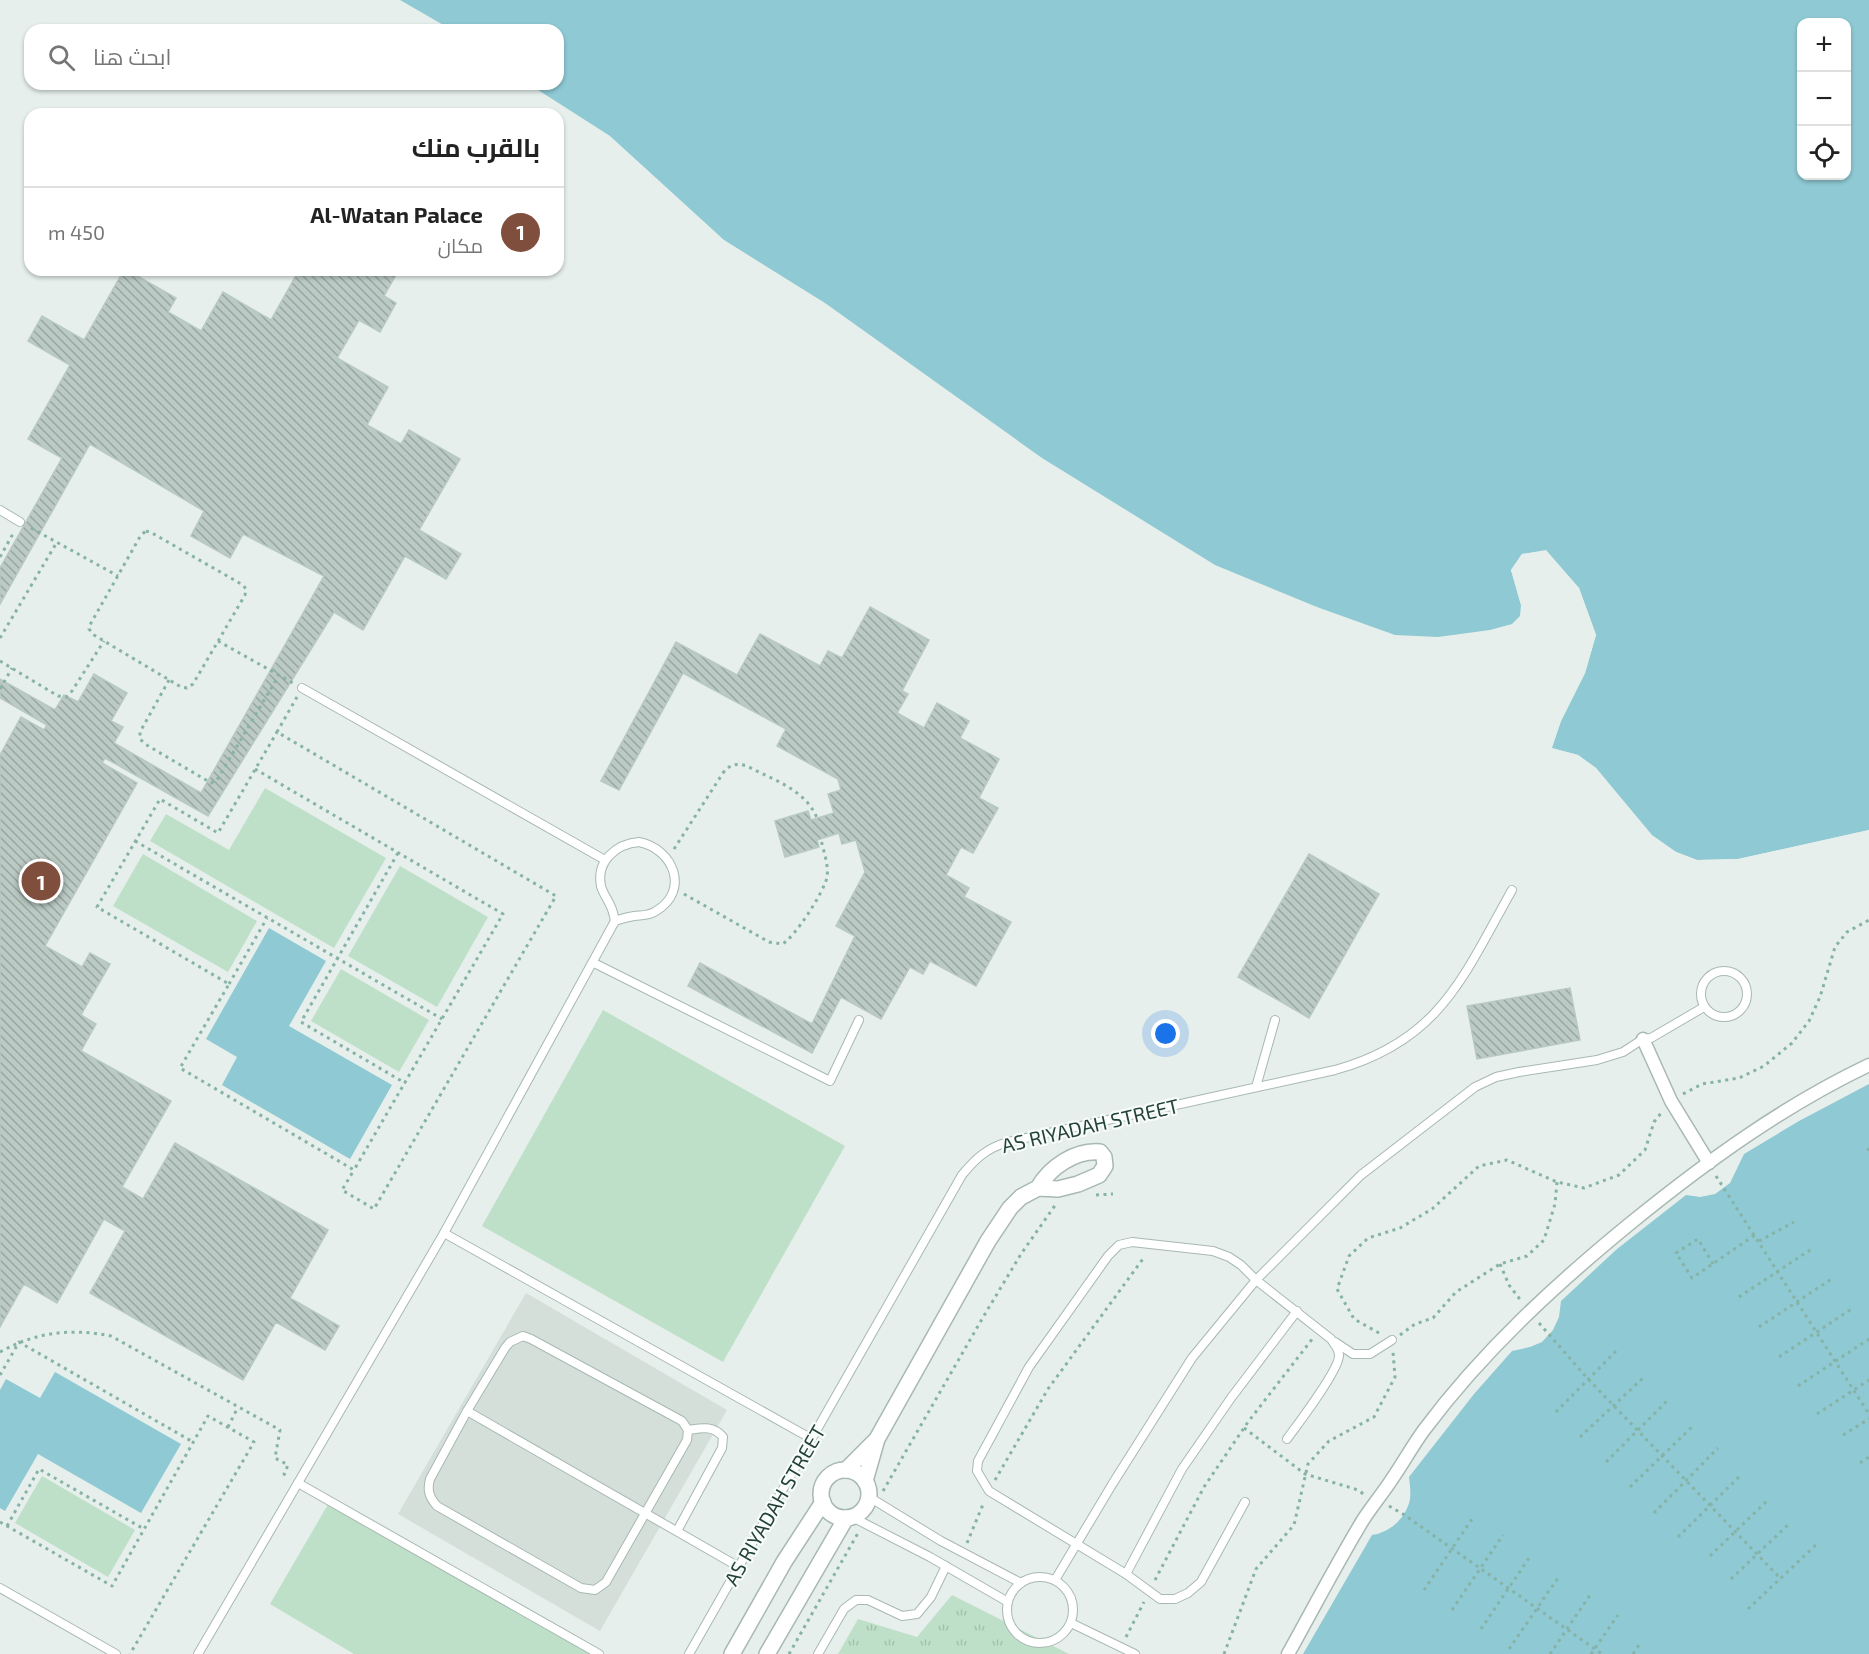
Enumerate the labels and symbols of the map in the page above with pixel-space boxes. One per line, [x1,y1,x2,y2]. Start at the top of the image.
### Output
pin: 1 [22,858,60,904]
your location [1151,1019,1180,1048]
street label: AS RIYADAH STREET [999,1093,1181,1157]
street label: AS RIYADAH STREET [718,1420,830,1589]

